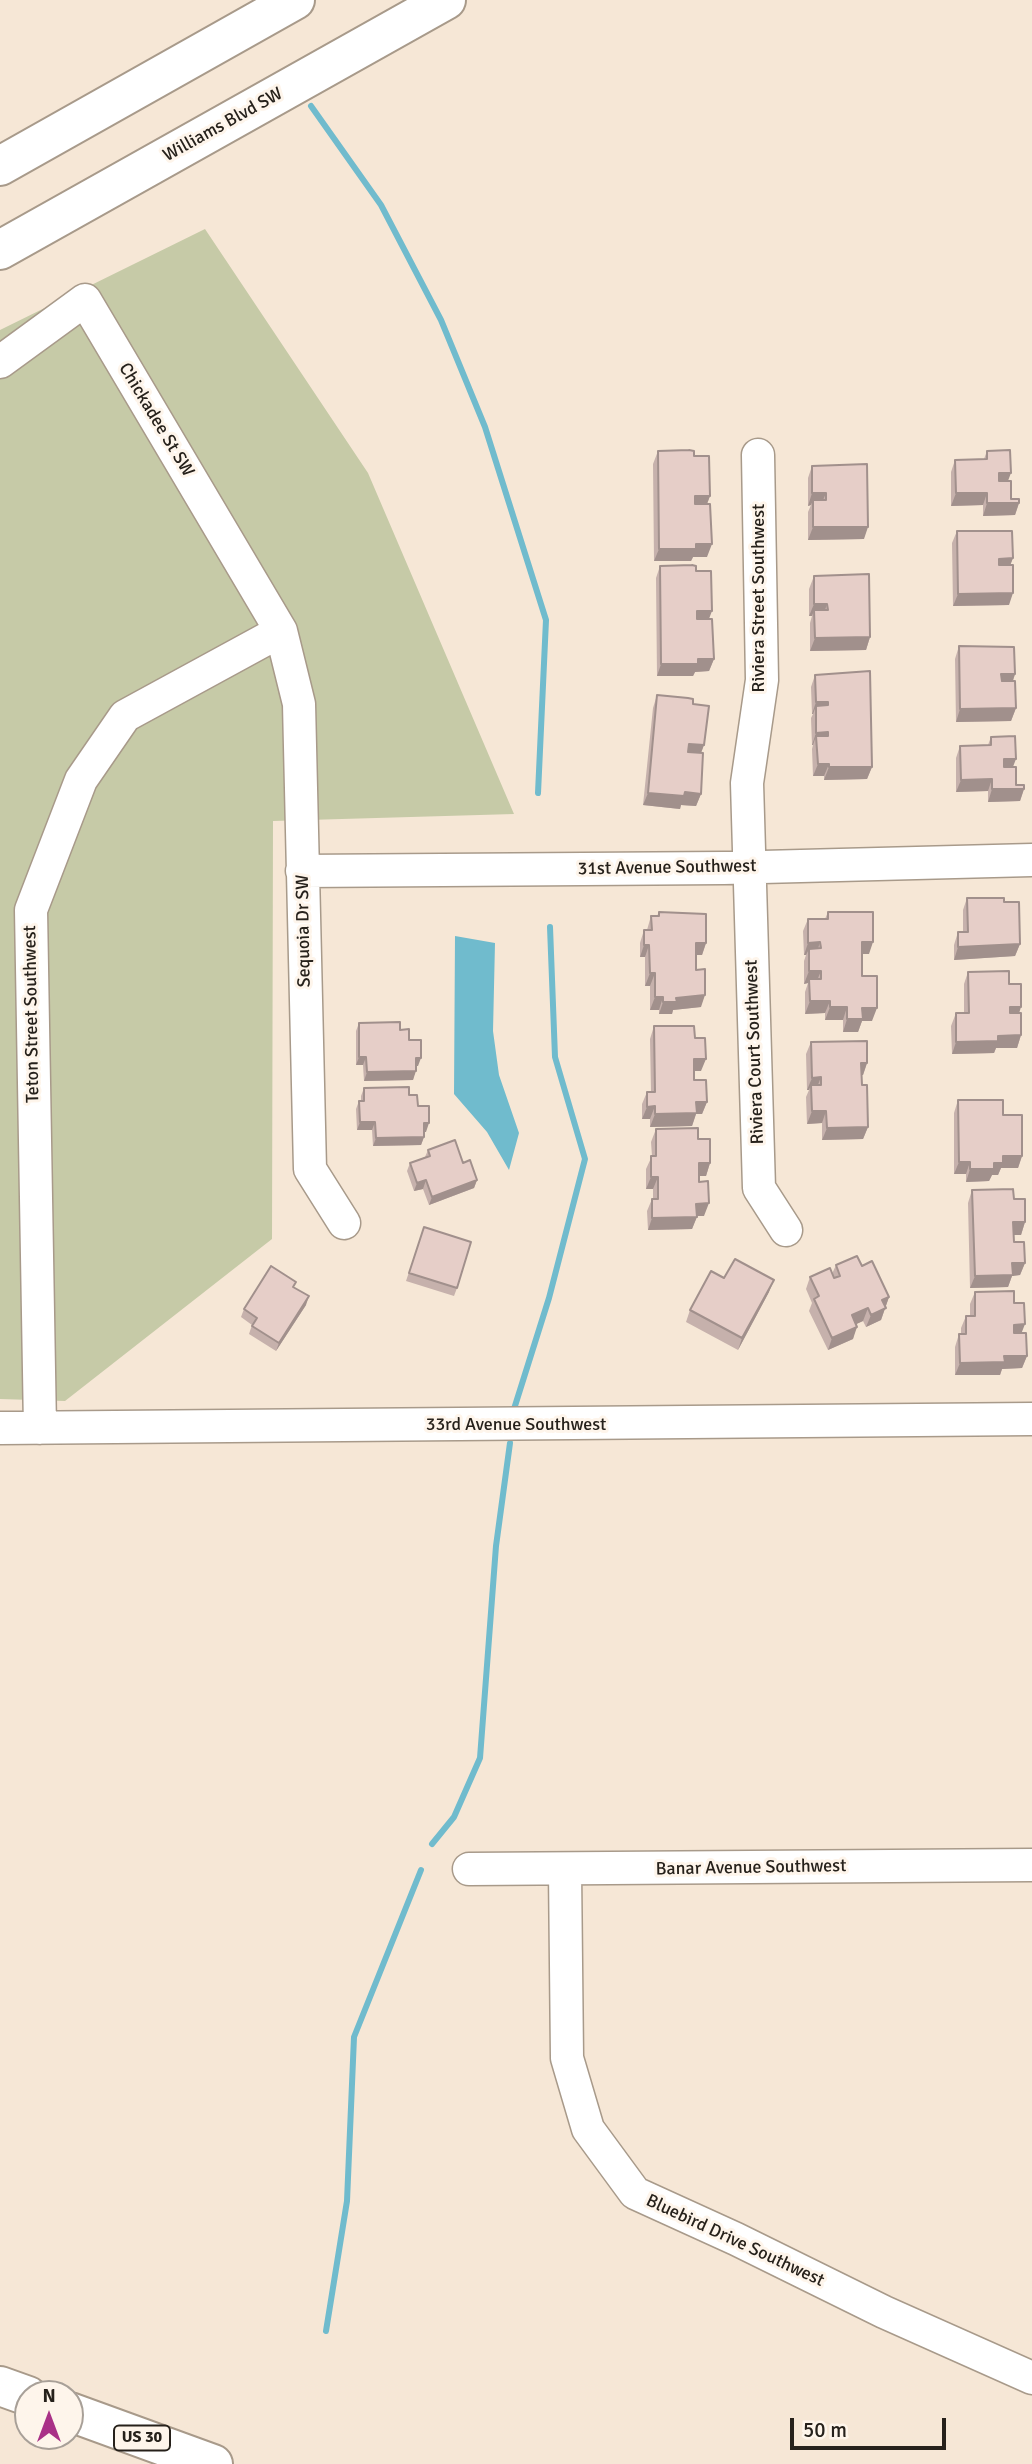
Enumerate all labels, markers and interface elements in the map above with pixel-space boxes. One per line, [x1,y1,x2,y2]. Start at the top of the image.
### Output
street label: Williams Blvd SW [160,83,286,167]
street label: Chickadee St SW [114,359,198,481]
street label: Riviera Street Southwest [748,504,770,692]
street label: 31st Avenue Southwest [577,856,757,880]
street label: Sequoia Dr SW [292,874,316,988]
street label: Teton Street Southwest [20,925,44,1103]
street label: Riviera Court Southwest [741,959,769,1145]
street label: 33rd Avenue Southwest [426,1414,606,1436]
street label: Banar Avenue Southwest [655,1856,847,1880]
street label: Bluebird Drive Southwest [642,2190,828,2292]
north arrow [14,2380,84,2450]
text: N [42,2384,56,2408]
scale bar [794,2404,950,2448]
text: 50 m [803,2417,847,2443]
road number: US 30 [114,2426,170,2450]

